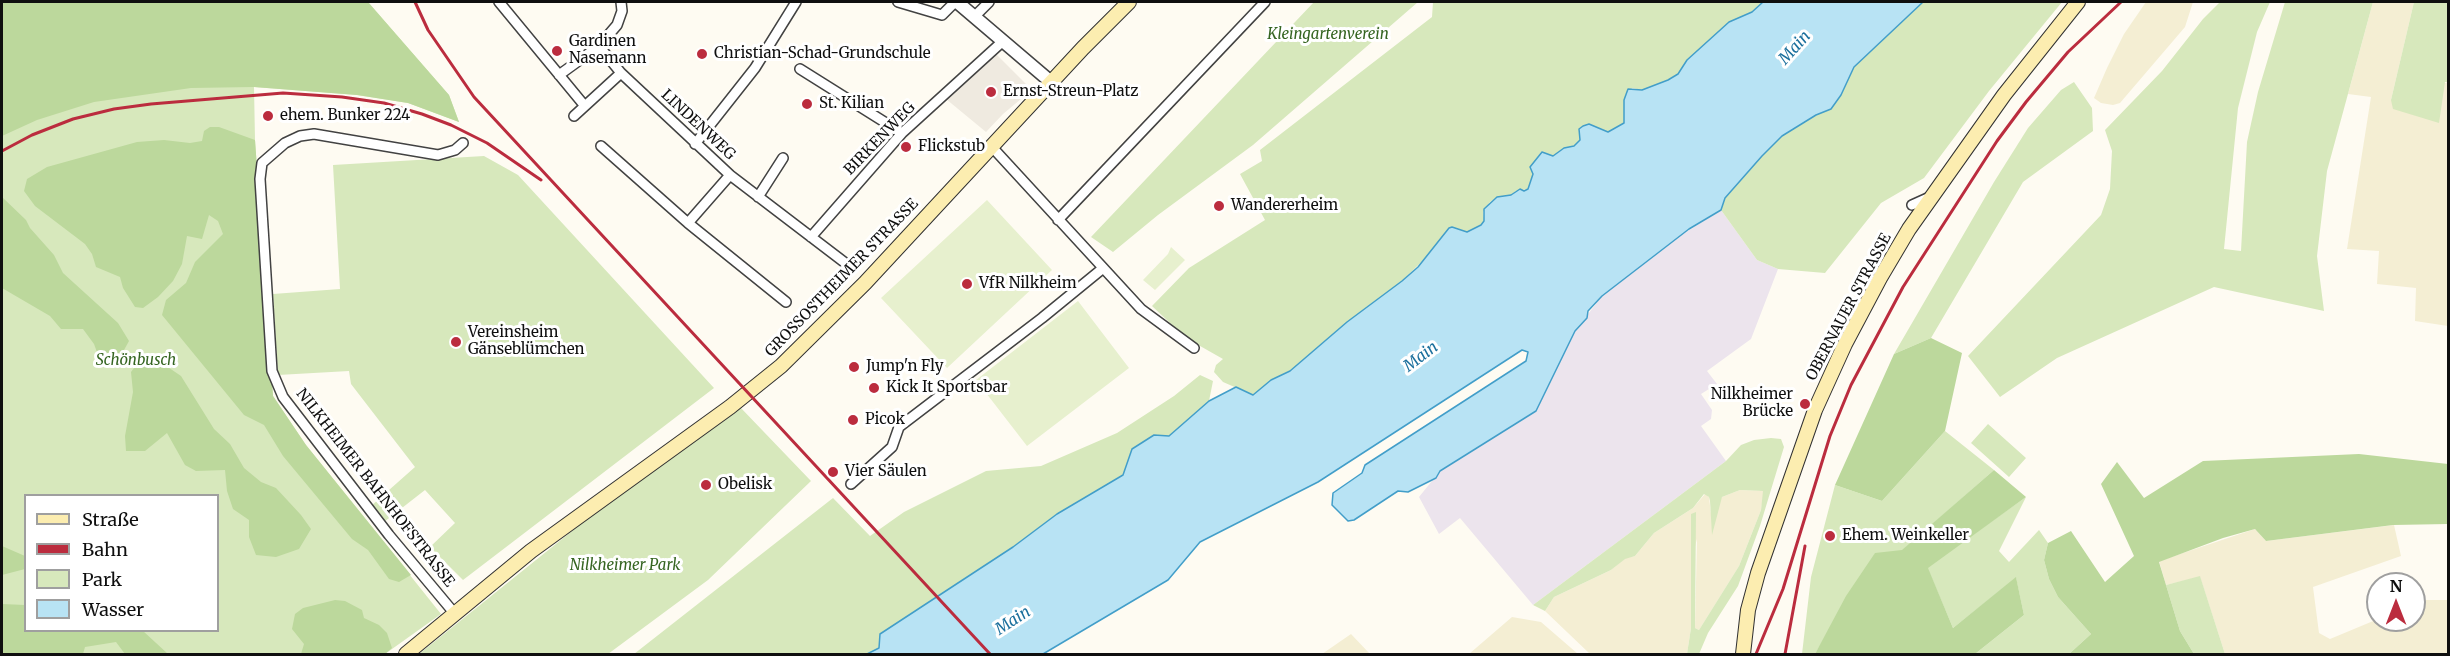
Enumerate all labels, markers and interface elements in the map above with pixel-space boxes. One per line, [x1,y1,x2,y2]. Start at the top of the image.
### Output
park label: Kleingartenverein [1267,26,1389,44]
water label: Main [1775,27,1815,69]
place label: Gardinen Nasemann [569,33,647,68]
marker: Gardinen Nasemann [550,44,564,58]
place label: Christian-Schad-Grundschule [714,45,931,63]
marker: Christian-Schad-Grundschule [695,47,709,61]
place label: Ernst-Streun-Platz [1003,83,1139,101]
marker: Ernst-Streun-Platz [984,85,998,99]
street label: LINDENWEG [657,86,739,164]
place label: St. Kilian [819,95,884,113]
marker: St. Kilian [800,97,814,111]
street label: BIRKENWEG [841,99,919,179]
place label: ehem. Bunker 224 [280,107,410,125]
marker: ehem. Bunker 224 [261,109,275,123]
place label: Flickstub [918,138,985,156]
marker: Flickstub [899,140,913,154]
street label: GROSSOSTHEIMER STRASSE [762,195,922,361]
place label: Wandererheim [1231,197,1338,215]
marker: Wandererheim [1212,199,1226,213]
street label: OBERNAUER STRASSE [1803,230,1895,384]
place label: VfR Nilkheim [979,275,1077,293]
marker: VfR Nilkheim [960,277,974,291]
place label: Vereinsheim Gänseblümchen [468,324,585,359]
marker: Vereinsheim Gänseblümchen [449,335,463,349]
water label: Main [1400,338,1442,376]
park label: Schönbusch [96,352,176,370]
place label: Jump'n Fly [866,358,943,376]
marker: Jump'n Fly [847,360,861,374]
place label: Kick It Sportsbar [886,379,1007,397]
marker: Kick It Sportsbar [867,381,881,395]
street label: NILKHEIMER BAHNHOFSTRASSE [292,385,458,591]
place label: Nilkheimer Brücke [1711,386,1793,421]
marker: Nilkheimer Brücke [1798,397,1812,411]
place label: Picok [865,411,905,429]
marker: Picok [846,413,860,427]
place label: Vier Säulen [845,463,927,481]
marker: Vier Säulen [826,465,840,479]
place label: Obelisk [718,476,772,494]
marker: Obelisk [699,478,713,492]
legend [24,494,219,632]
text: Straße [82,508,139,531]
place label: Ehem. Weinkeller [1842,527,1969,545]
marker: Ehem. Weinkeller [1823,529,1837,543]
text: Bahn [82,538,128,561]
park label: Nilkheimer Park [570,557,680,575]
text: Park [82,568,122,591]
north arrow [2366,572,2426,632]
text: N [2390,576,2402,596]
text: Wasser [82,598,144,621]
water label: Main [992,602,1034,640]

